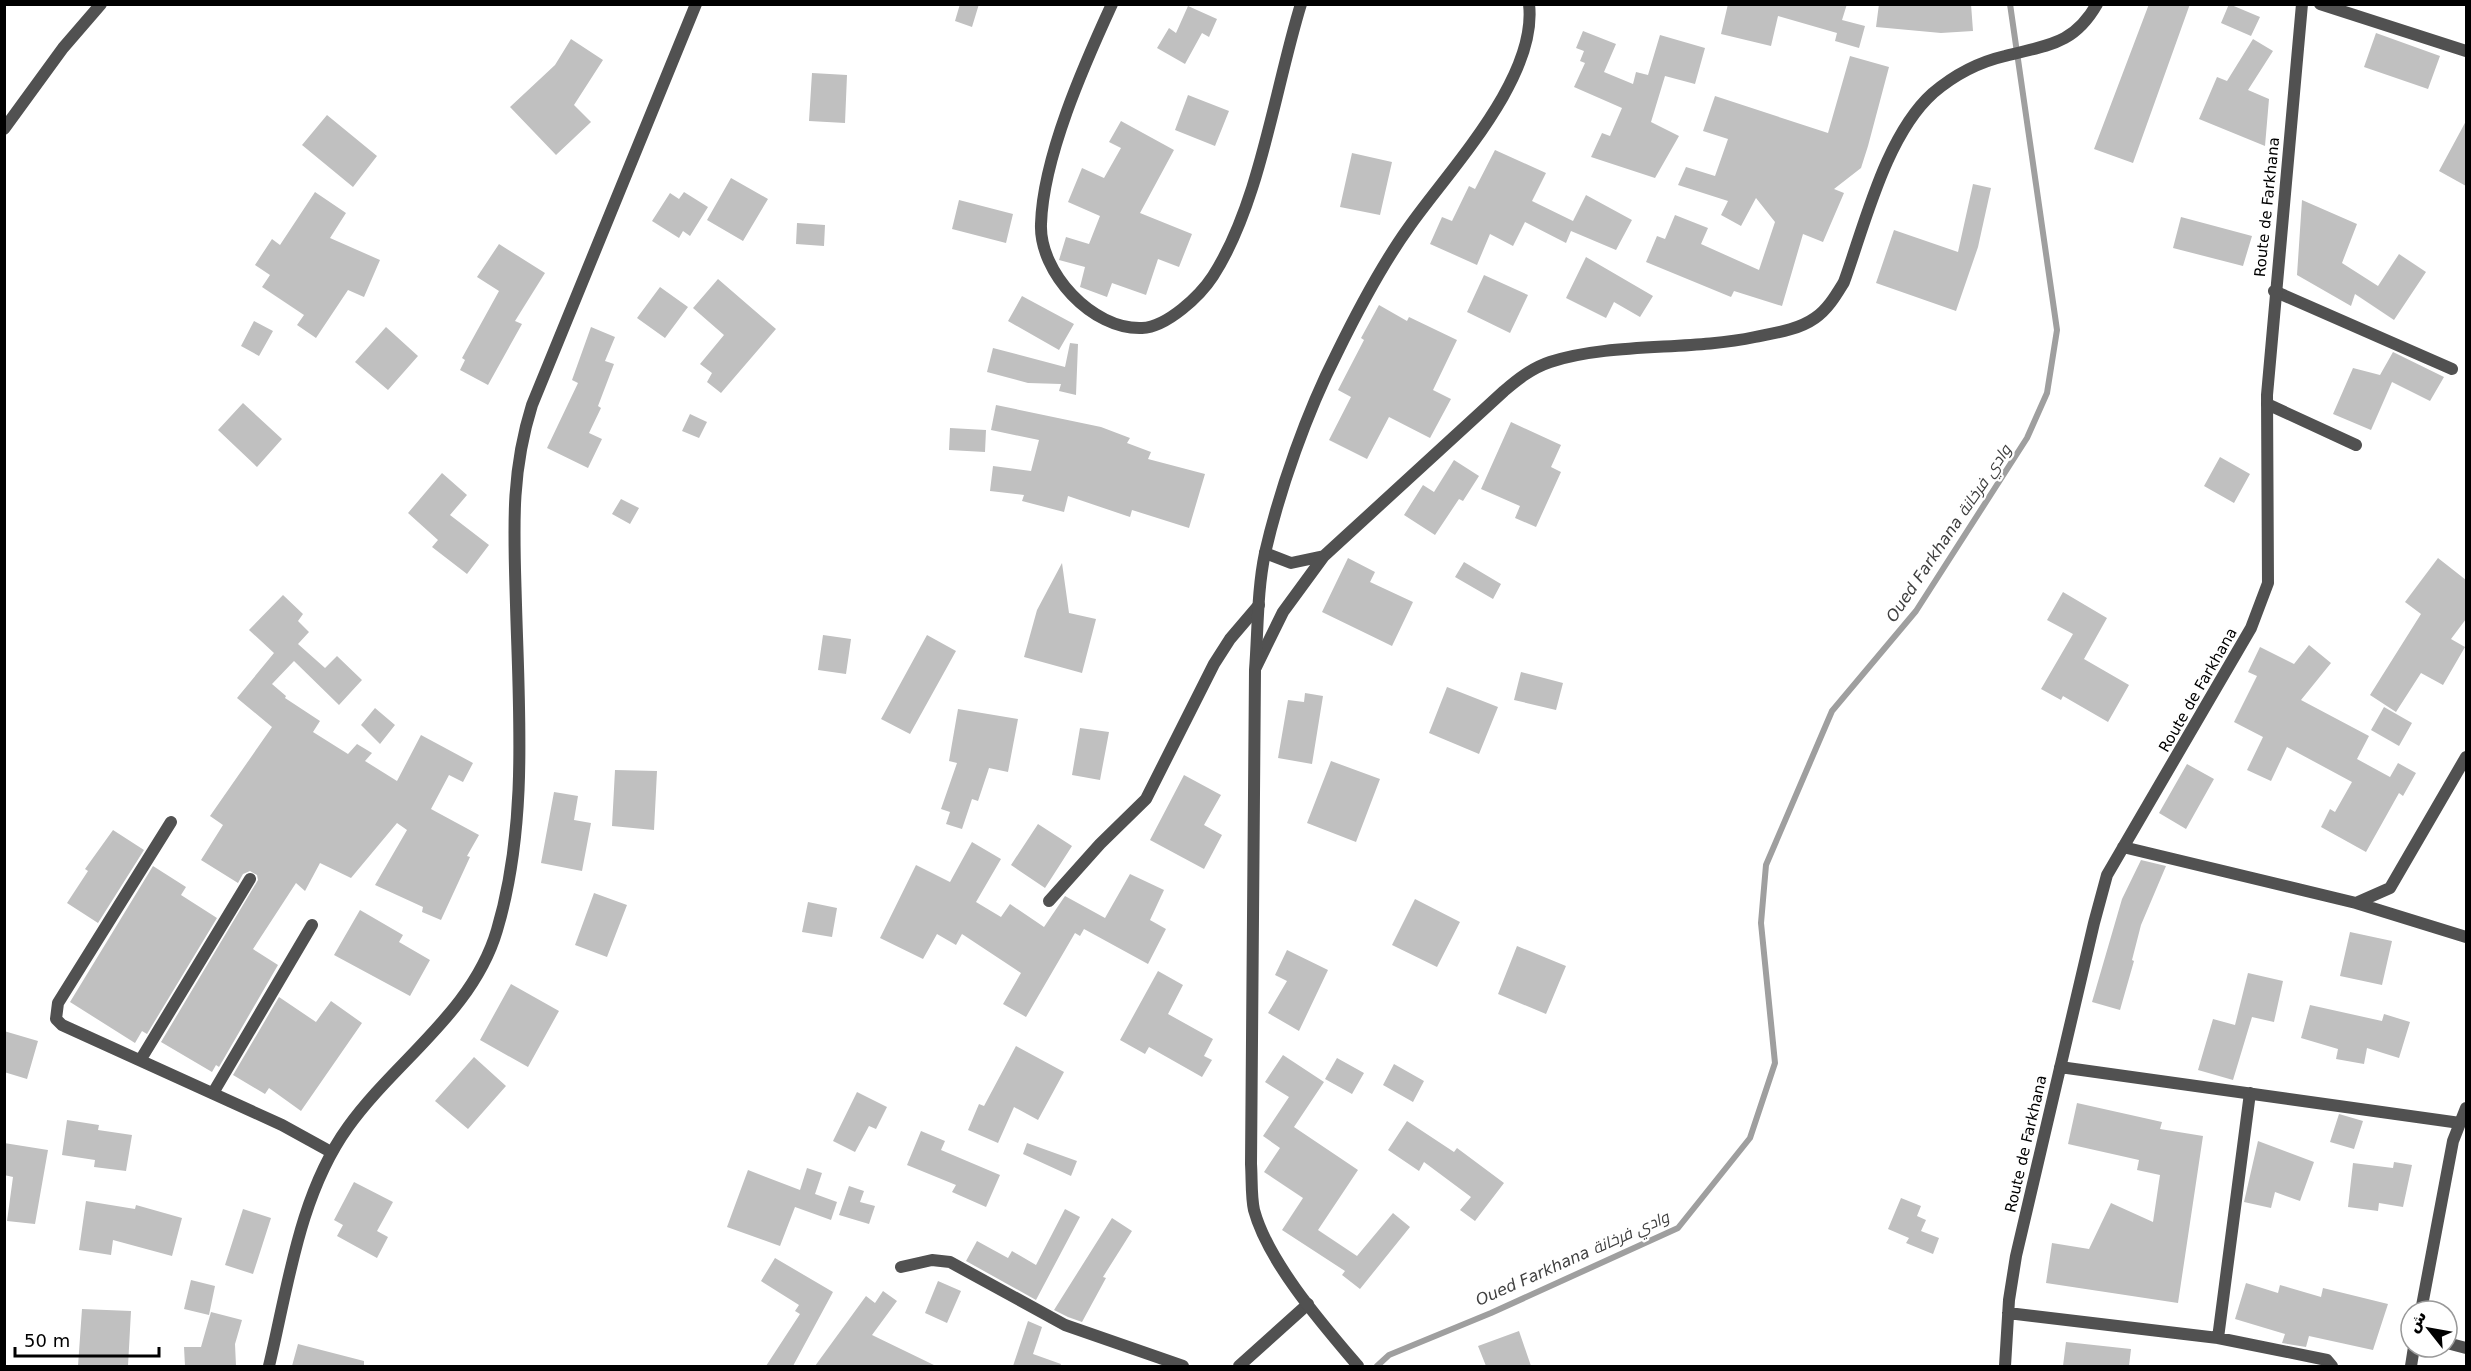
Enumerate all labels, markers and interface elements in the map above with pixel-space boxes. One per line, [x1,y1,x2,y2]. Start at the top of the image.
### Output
street label: Route de Farkhana [2251,136,2283,278]
water label: Oued Farkhana وادي فرخانة [1882,440,2018,627]
street label: Route de Farkhana [2155,625,2241,755]
street label: Route de Farkhana [2001,1074,2051,1214]
water label: Oued Farkhana وادي فرخانة [1473,1207,1674,1312]
north arrow [2399,1299,2459,1359]
text: ش [2403,1307,2430,1336]
scale bar [15,1320,159,1358]
text: 50 m [24,1330,70,1351]

